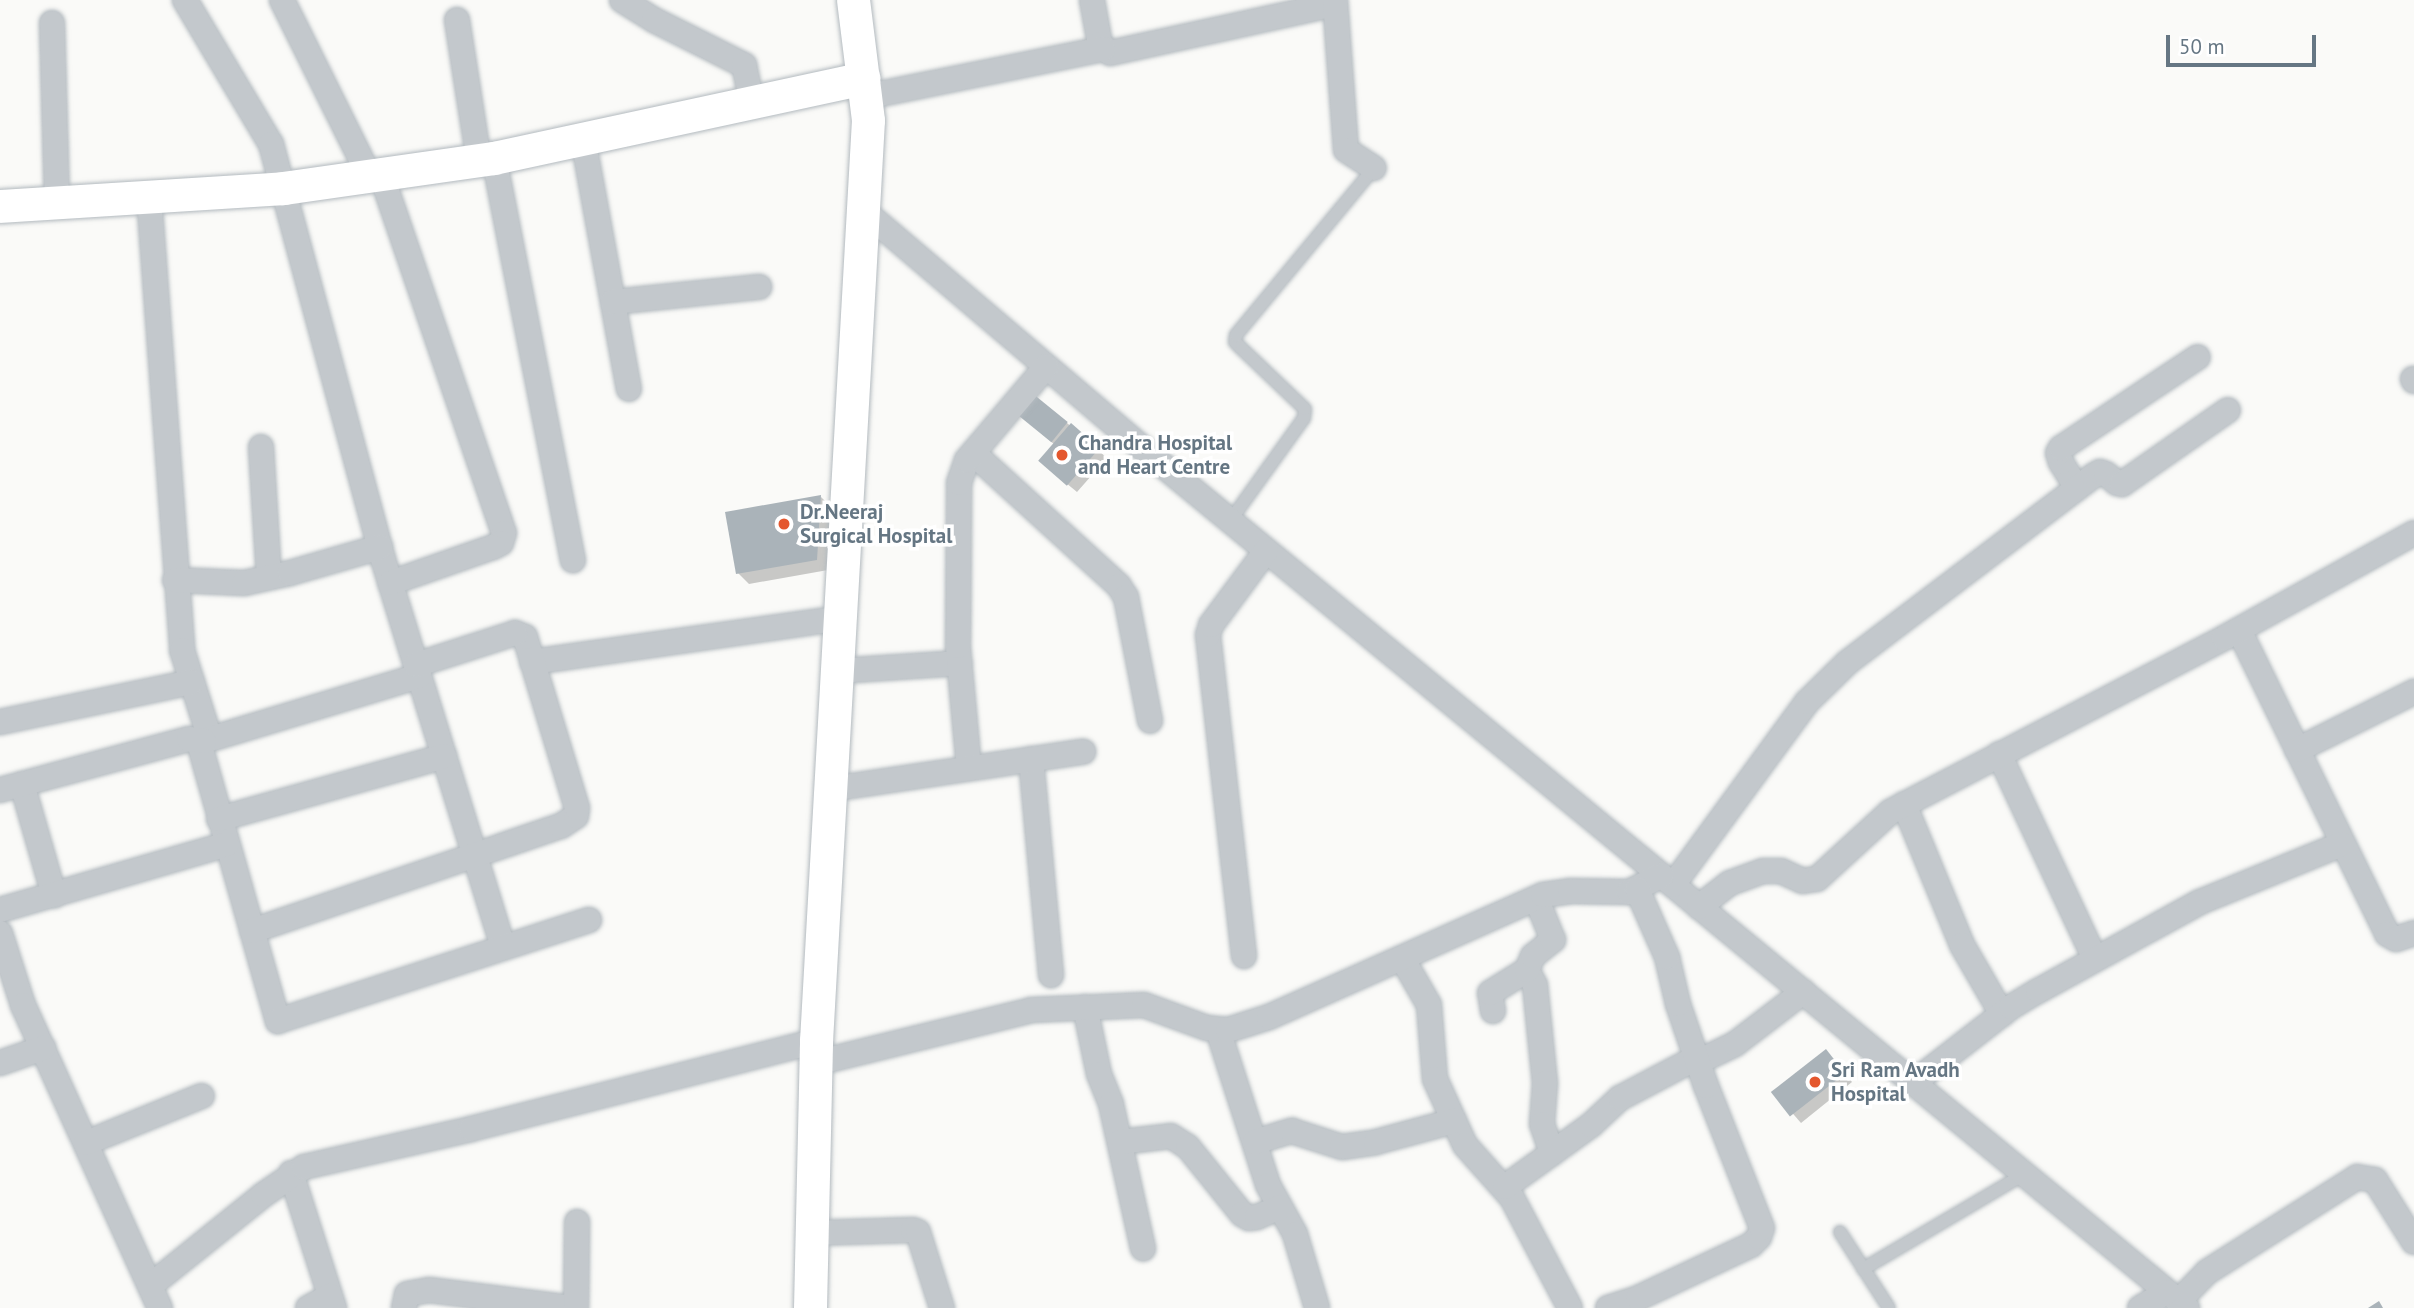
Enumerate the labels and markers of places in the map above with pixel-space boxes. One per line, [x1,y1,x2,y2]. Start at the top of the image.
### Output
place label: Chandra Hospital and Heart Centre [1078,430,1232,480]
marker: Chandra Hospital and Heart Centre [1052,445,1072,465]
place label: Dr.Neeraj Surgical Hospital [800,499,952,549]
marker: Dr.Neeraj Surgical Hospital [774,514,794,534]
place label: Sri Ram Avadh Hospital [1831,1057,1960,1107]
marker: Sri Ram Avadh Hospital [1805,1072,1825,1092]

